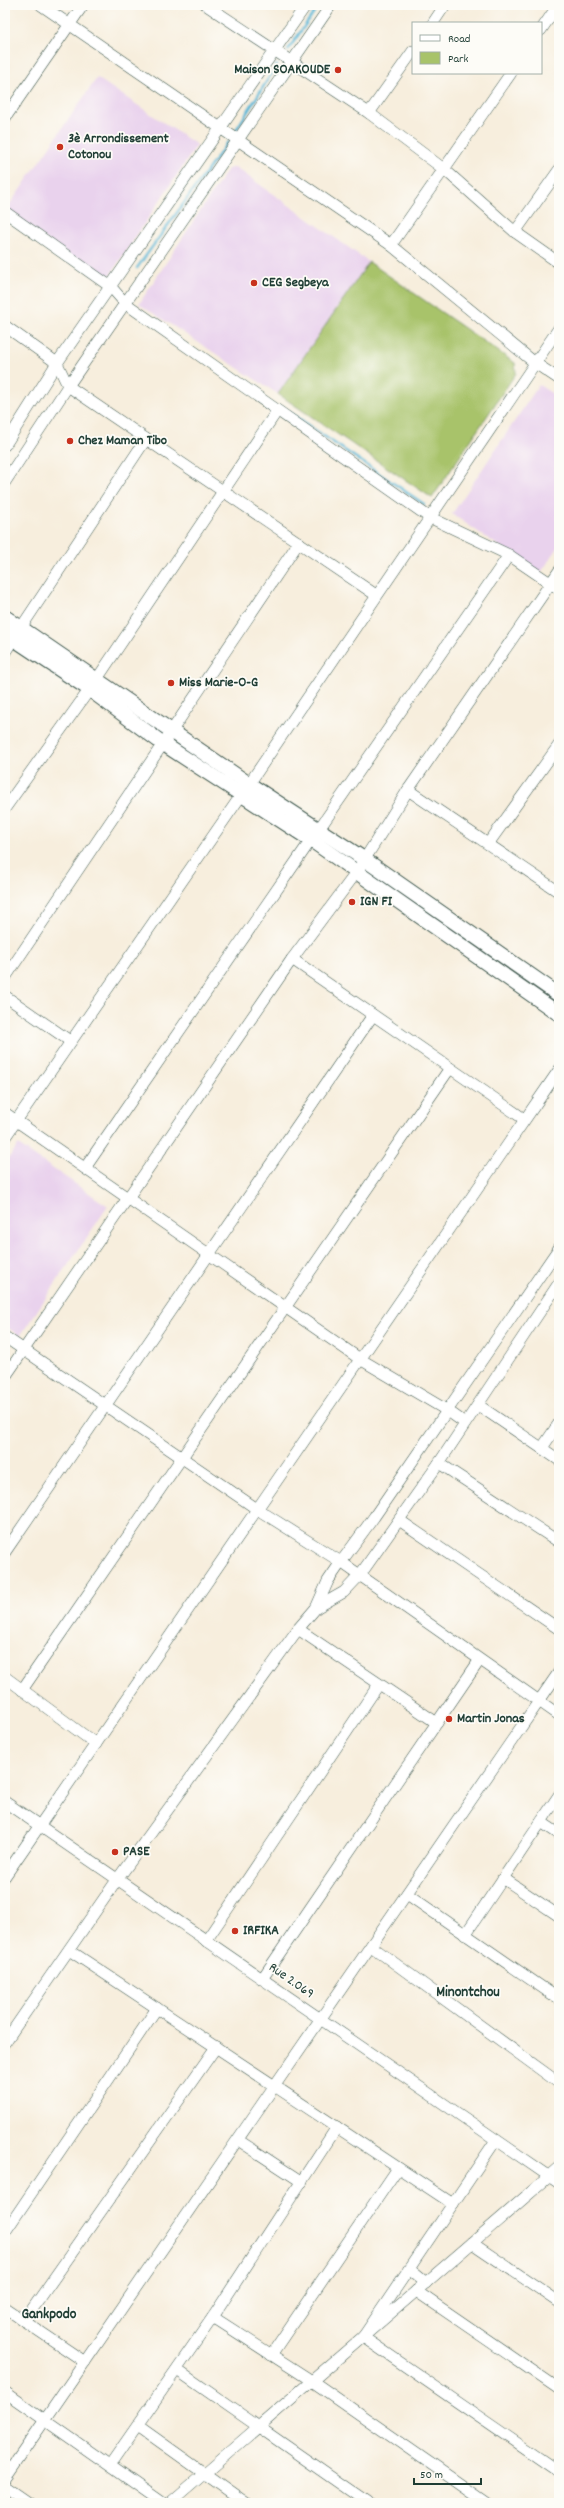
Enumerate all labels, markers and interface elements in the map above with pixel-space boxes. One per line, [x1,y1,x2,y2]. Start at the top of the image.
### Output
legend [412,22,542,74]
text: Road [448,31,470,48]
text: Park [448,51,469,68]
place label: Maison SOAKOUDE [234,60,331,80]
marker: Maison SOAKOUDE [333,65,343,75]
place label: 3è Arrondissement Cotonou [68,129,170,165]
marker: 3è Arrondissement Cotonou [55,142,65,152]
place label: CEG Segbeya [262,273,330,293]
marker: CEG Segbeya [249,278,259,288]
place label: Chez Maman Tibo [78,431,167,451]
marker: Chez Maman Tibo [65,436,75,446]
place label: Miss Marie-O-G [179,673,258,693]
marker: Miss Marie-O-G [166,678,176,688]
place label: IGN FI [360,892,393,912]
marker: IGN FI [347,897,357,907]
place label: Martin Jonas [457,1709,525,1729]
marker: Martin Jonas [444,1714,454,1724]
place label: PASE [123,1842,150,1862]
marker: PASE [110,1847,120,1857]
place label: IRFIKA [243,1921,279,1941]
marker: IRFIKA [230,1926,240,1936]
street label: Rue 2.069 [264,1958,318,2004]
district label: Minontchou [436,1982,500,2004]
district label: Gankpodo [22,2304,77,2326]
scale bar [414,2460,481,2486]
text: 50 m [420,2467,443,2484]

